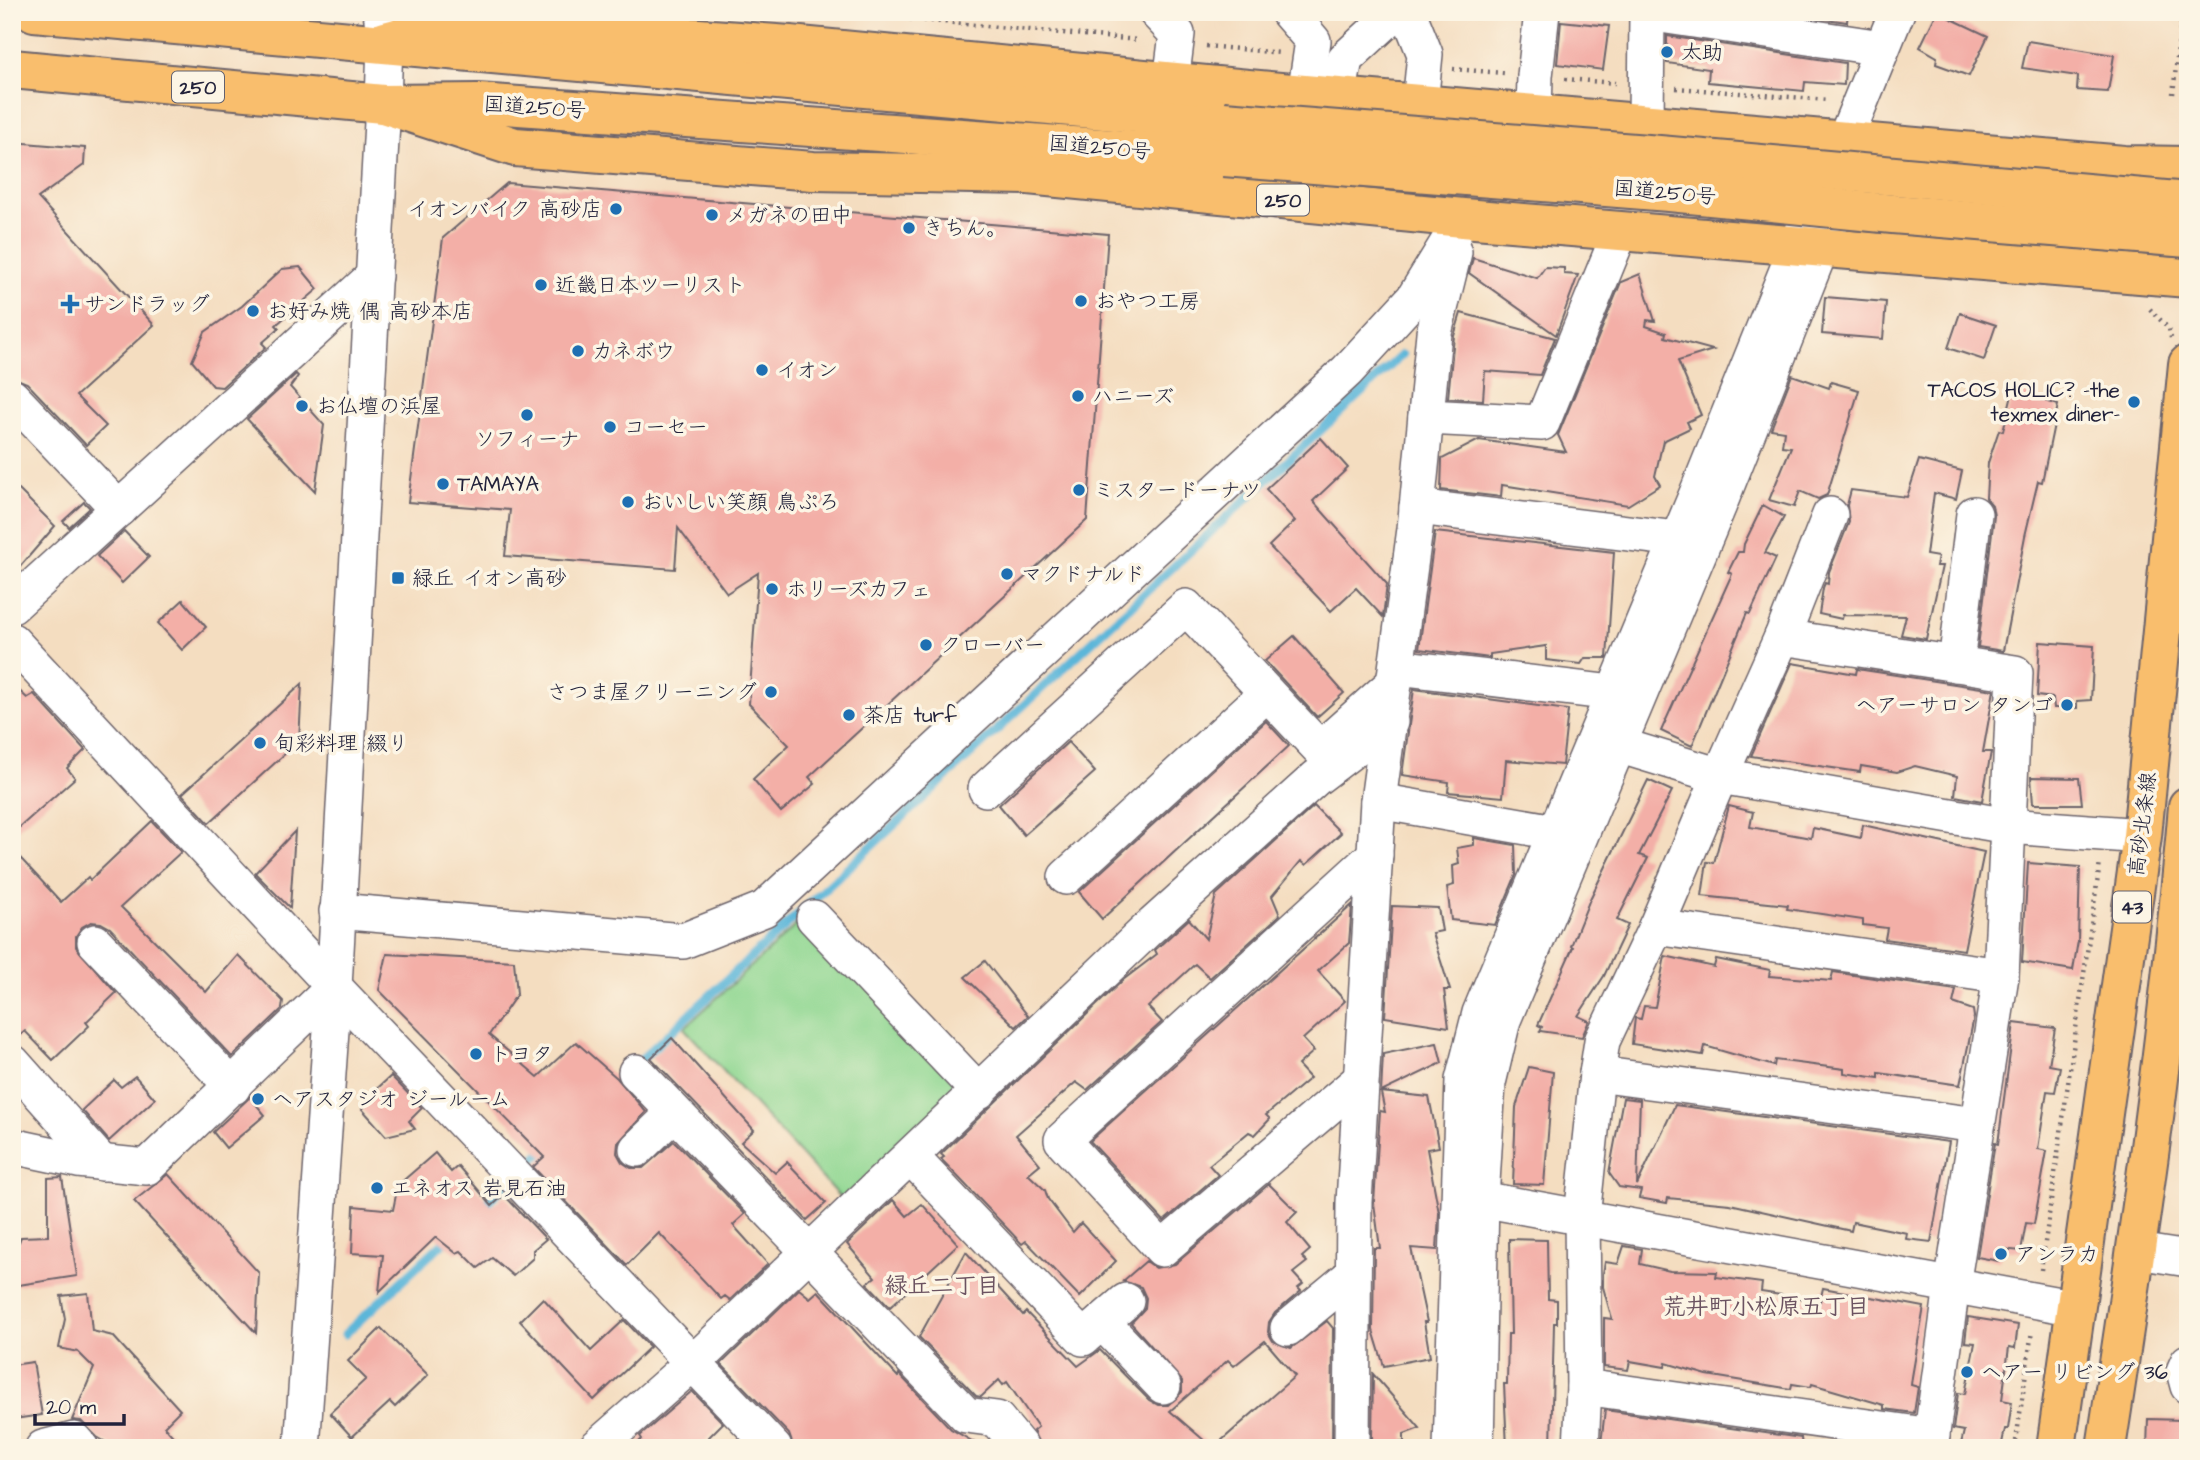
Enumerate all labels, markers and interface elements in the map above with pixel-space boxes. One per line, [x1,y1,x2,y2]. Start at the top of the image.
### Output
place label: 太助 [1681,38,1723,67]
marker: 太助 [1659,44,1675,60]
road number: 250 [172,72,224,102]
street label: 国道250号 [483,89,587,126]
street label: 国道250号 [1047,129,1153,166]
street label: 国道250号 [1612,174,1718,211]
road number: 250 [1257,184,1309,216]
place label: イオンバイク 高砂店 [407,195,602,224]
marker: イオンバイク 高砂店 [608,201,624,217]
place label: メガネの田中 [726,201,852,230]
marker: メガネの田中 [704,207,720,223]
place label: きちん。 [923,214,1007,243]
marker: きちん。 [901,220,917,236]
place label: 近畿日本ツーリスト [555,271,746,300]
marker: 近畿日本ツーリスト [533,277,549,293]
place label: おやつ工房 [1095,287,1200,316]
place label: サンドラッグ [84,290,210,319]
marker: おやつ工房 [1073,293,1089,309]
marker: サンドラッグ [62,296,78,312]
place label: お好み焼 偶 高砂本店 [267,297,473,326]
marker: お好み焼 偶 高砂本店 [245,303,261,319]
place label: カネボウ [592,337,676,366]
marker: カネボウ [570,343,586,359]
place label: イオン [776,356,838,385]
marker: イオン [754,362,770,378]
place label: TACOS HOLIC? -the texmex diner- [1927,376,2120,429]
place label: ハニーズ [1092,382,1174,411]
marker: ハニーズ [1070,388,1086,404]
place label: お仏壇の浜屋 [316,392,442,421]
marker: TACOS HOLIC? -the texmex diner- [2126,394,2142,410]
marker: お仏壇の浜屋 [294,398,310,414]
marker: ソフィーナ [519,407,535,423]
place label: コーセー [624,413,708,442]
marker: コーセー [602,419,618,435]
place label: ソフィーナ [475,425,580,454]
place label: TAMAYA [457,470,540,499]
marker: TAMAYA [435,476,451,492]
place label: ミスタードーナツ [1093,476,1261,505]
marker: ミスタードーナツ [1071,482,1087,498]
place label: おいしい笑顔 鳥ぷろ [642,488,839,517]
marker: おいしい笑顔 鳥ぷろ [620,494,636,510]
place label: マクドナルド [1021,560,1145,589]
place label: 緑丘 イオン高砂 [412,564,567,593]
marker: マクドナルド [999,566,1015,582]
marker: 緑丘 イオン高砂 [390,570,406,586]
place label: ホリーズカフェ [786,575,931,604]
marker: ホリーズカフェ [764,581,780,597]
place label: クローバー [940,631,1045,660]
marker: クローバー [918,637,934,653]
place label: さつま屋クリーニング [547,678,757,707]
marker: さつま屋クリーニング [763,684,779,700]
place label: ヘアーサロン タンゴ [1856,691,2053,720]
marker: ヘアーサロン タンゴ [2059,697,2075,713]
place label: 茶店 turf [863,701,957,730]
marker: 茶店 turf [841,707,857,723]
place label: 旬彩料理 綴り [274,729,408,758]
marker: 旬彩料理 綴り [252,735,268,751]
street label: 高砂北条線 [2122,770,2163,878]
road number: 43 [2113,892,2151,923]
place label: トヨタ [490,1040,553,1069]
marker: トヨタ [468,1046,484,1062]
place label: ヘアスタジオ ジールーム [272,1085,511,1114]
marker: ヘアスタジオ ジールーム [250,1091,266,1107]
place label: エネオス 岩見石油 [391,1174,566,1203]
marker: エネオス 岩見石油 [369,1180,385,1196]
place label: アンラカ [2015,1240,2099,1269]
marker: アンラカ [1993,1246,2009,1262]
district label: 緑丘二丁目 [885,1270,1000,1302]
district label: 荒井町小松原五丁目 [1663,1291,1870,1323]
place label: ヘアー リビング 36 [1981,1358,2168,1387]
marker: ヘアー リビング 36 [1959,1364,1975,1380]
scale bar [35,1383,124,1427]
text: 20 m [46,1393,97,1422]

